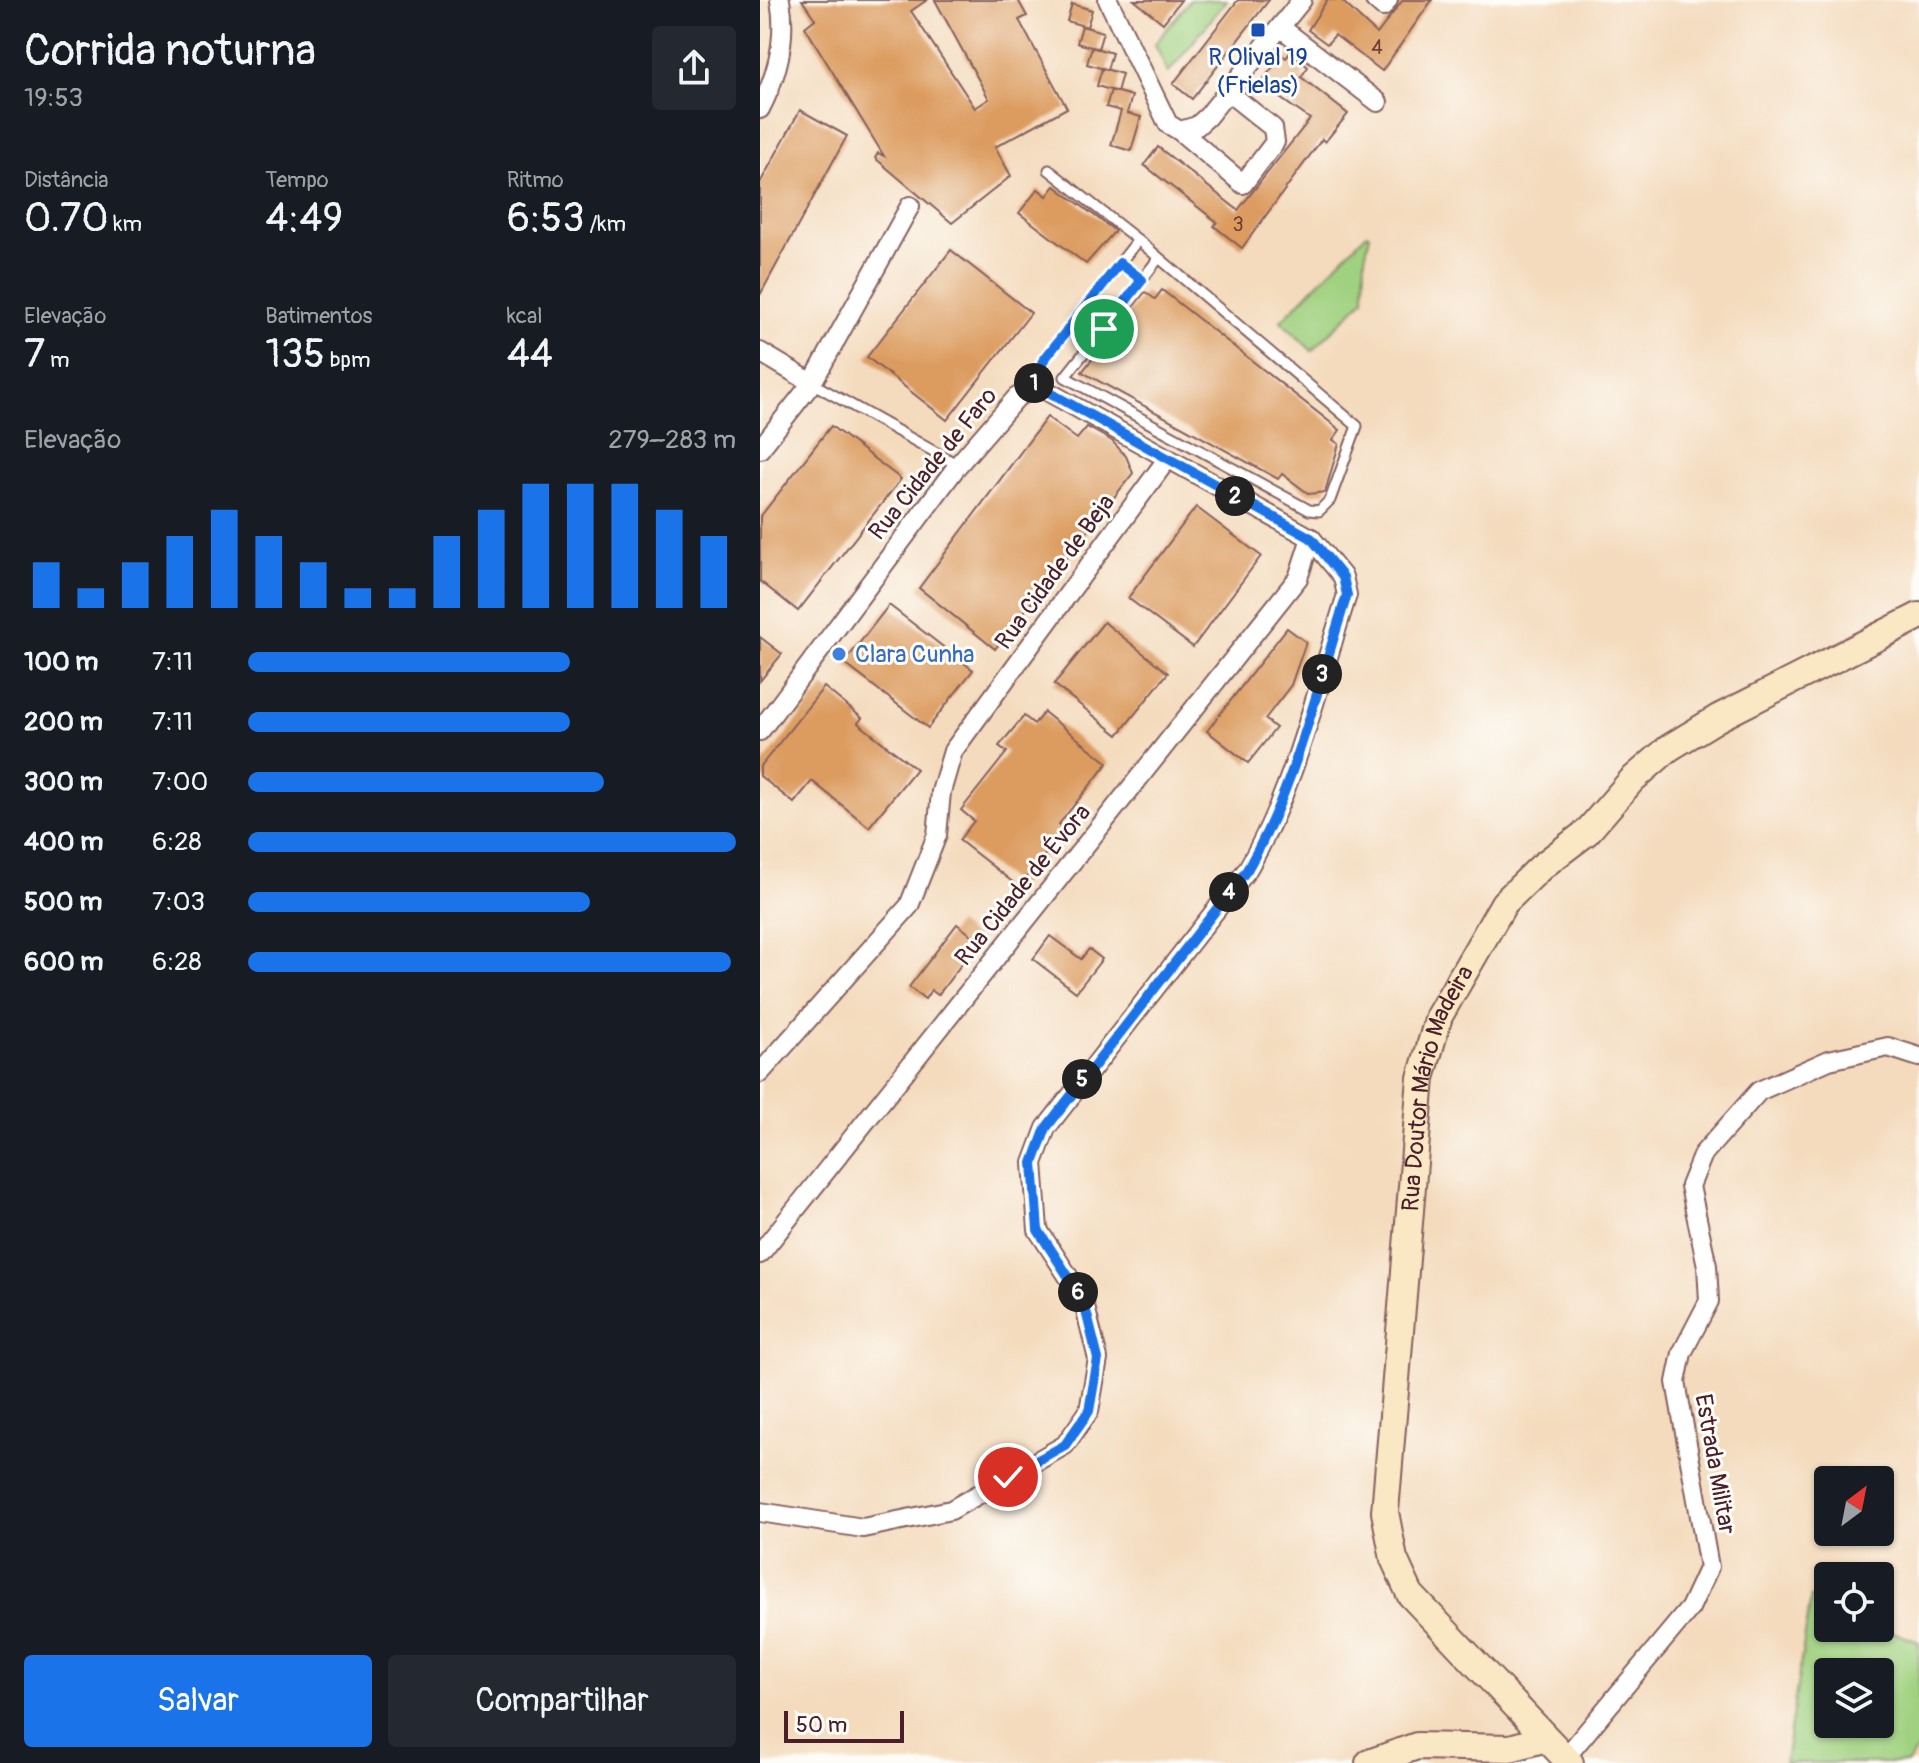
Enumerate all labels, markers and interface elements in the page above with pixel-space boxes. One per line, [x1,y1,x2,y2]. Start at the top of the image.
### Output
marker: R Olival 19 (Frielas) [1249,21,1267,39]
text: Corrida noturna [24,24,316,79]
button: share [652,26,736,110]
house number: 4 [1371,35,1383,60]
place label: R Olival 19 (Frielas) [1208,43,1308,100]
text: 19:53 [24,82,83,114]
text: Distância [24,166,108,194]
text: Tempo [265,166,329,194]
text: Ritmo [507,166,564,194]
text: 0.70 [24,194,109,243]
text: 4:49 [265,194,343,243]
text: 6:53 [507,194,585,243]
text: km [109,210,142,238]
text: /km [585,210,626,238]
house number: 3 [1232,212,1244,237]
pin [1070,295,1138,363]
text: Elevação [24,302,106,330]
text: Batimentos [265,302,372,330]
text: kcal [507,302,542,330]
icon: arrive [1082,307,1126,351]
text: 7 [24,330,45,379]
text: 135 [265,330,325,379]
text: 44 [507,330,553,379]
text: m [45,346,69,374]
text: bpm [325,346,370,374]
pin: 1 [1014,363,1054,403]
text: 1 [1030,369,1038,397]
street label: Rua Cidade de Faro [863,382,1003,546]
text: Elevação [24,424,121,456]
text: 279–283 m [608,424,736,456]
pin: 2 [1215,476,1255,516]
text: 2 [1229,482,1241,510]
street label: Rua Cidade de Beja [989,489,1121,655]
place label: Clara Cunha [855,640,975,669]
marker: Clara Cunha [830,645,848,663]
text: 100 m [24,646,98,678]
text: 7:11 [152,646,193,678]
pin: 3 [1302,654,1342,694]
text: 3 [1316,660,1328,688]
text: 200 m [24,706,103,738]
text: 7:11 [152,706,193,738]
text: 300 m [24,766,103,798]
text: 7:00 [152,766,208,798]
street label: Rua Cidade de Évora [949,798,1097,972]
text: 400 m [24,826,103,858]
text: 6:28 [152,826,202,858]
pin: 4 [1209,872,1249,912]
text: 4 [1223,878,1235,906]
text: 500 m [24,886,102,918]
text: 7:03 [152,886,205,918]
text: 600 m [24,946,103,978]
text: 6:28 [152,946,202,978]
street label: Rua Doutor Mário Madeira [1395,960,1480,1213]
pin: 5 [1062,1059,1102,1099]
text: 5 [1076,1065,1088,1093]
pin: 6 [1058,1272,1098,1312]
text: 6 [1072,1278,1084,1306]
street label: Estrada Militar [1688,1392,1742,1537]
pin [974,1443,1042,1511]
icon: check [986,1455,1030,1499]
north arrow [1814,1466,1894,1546]
map controls [1814,1466,1894,1738]
button: locate [1814,1562,1894,1642]
button: Salvar [24,1655,372,1747]
button: Compartilhar [388,1655,736,1747]
button: layers [1814,1658,1894,1738]
scale bar [784,1707,904,1743]
text: 50 m [796,1711,847,1739]

